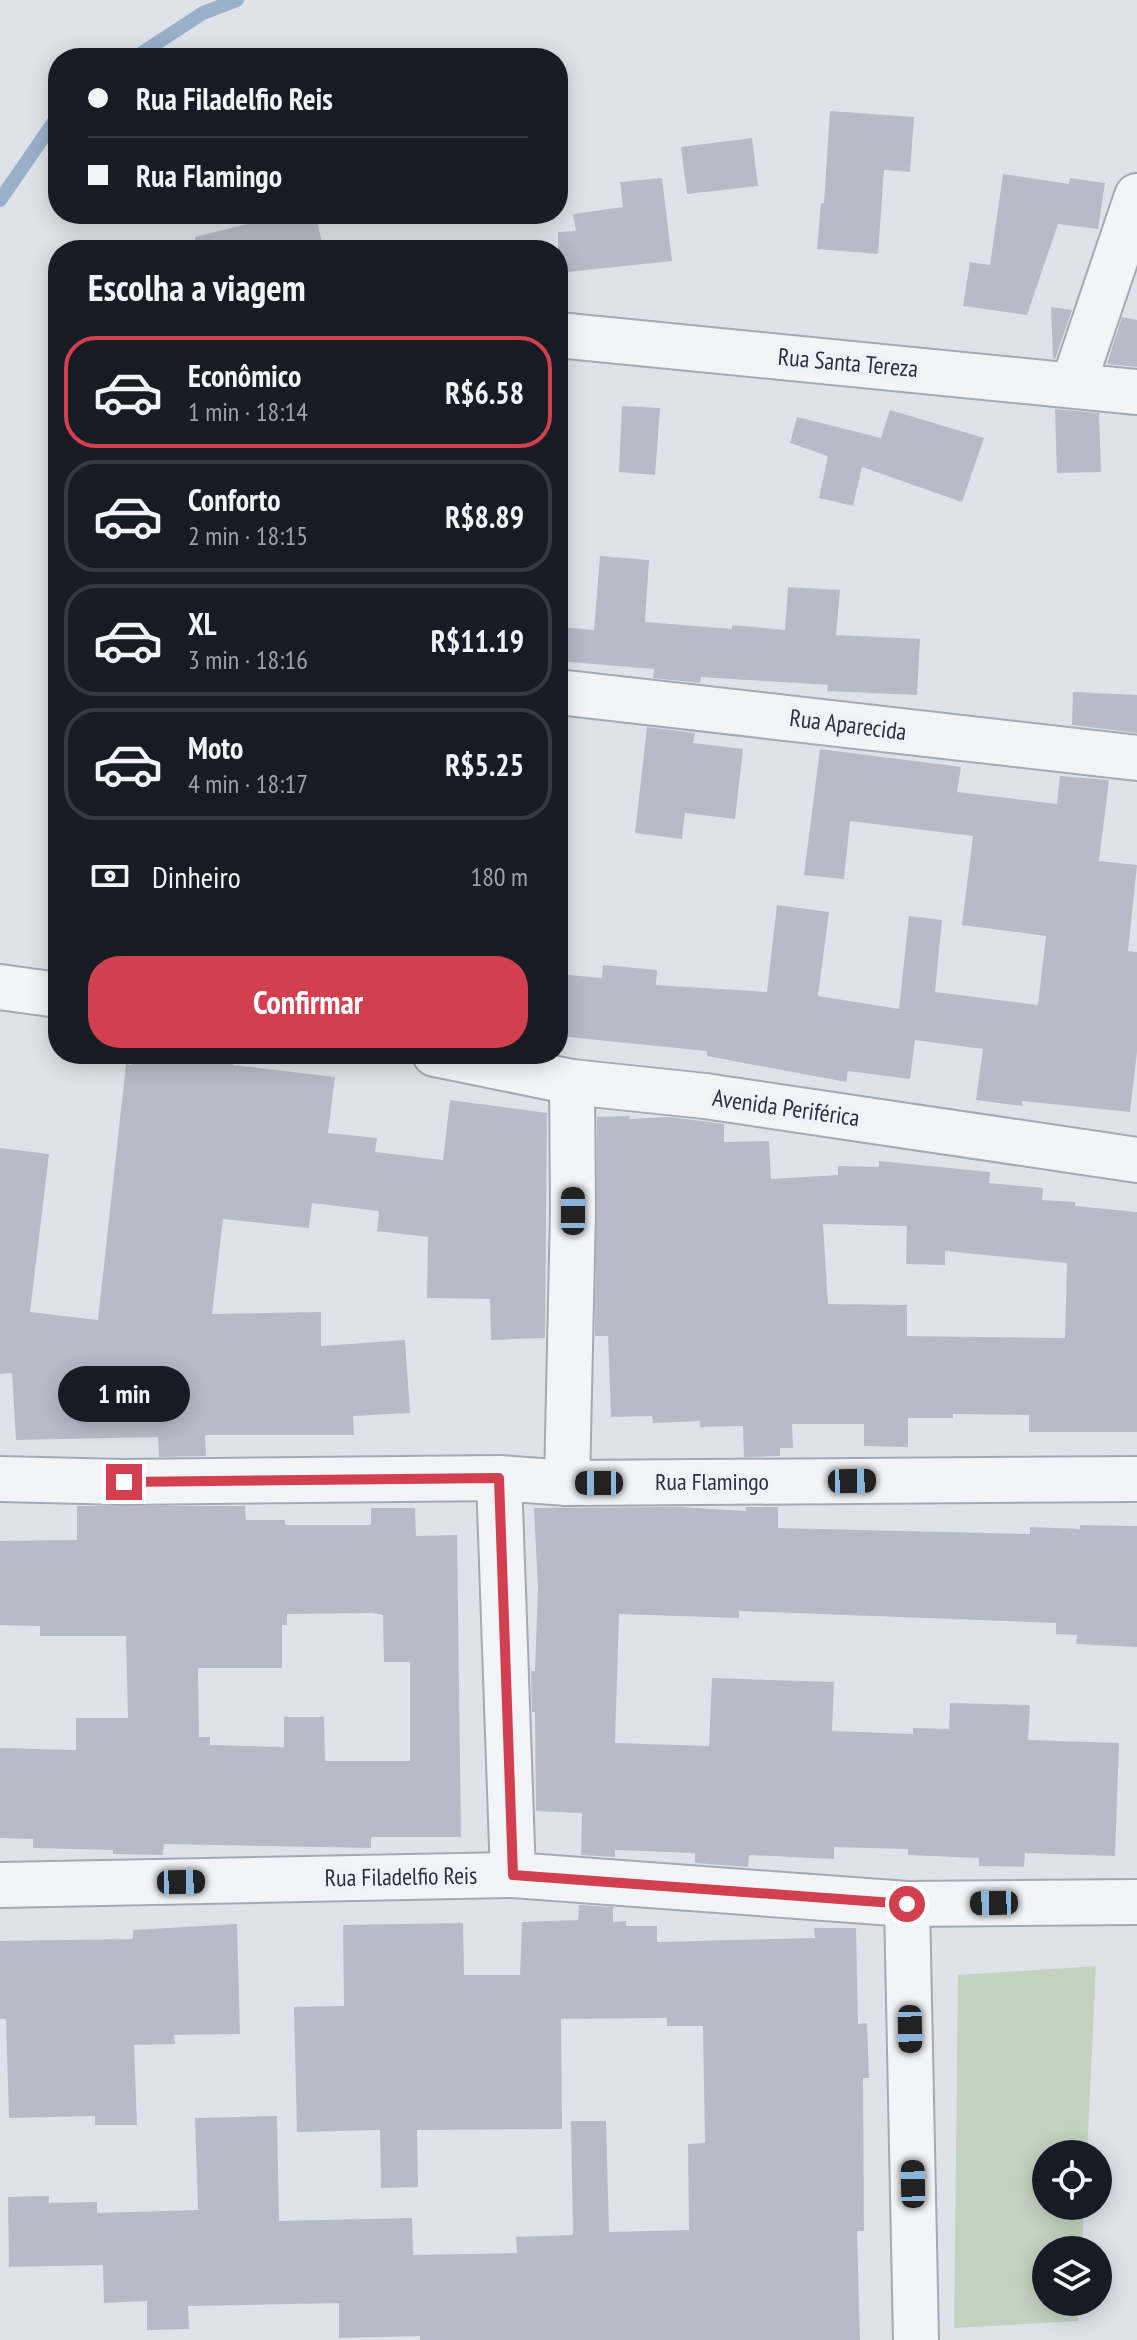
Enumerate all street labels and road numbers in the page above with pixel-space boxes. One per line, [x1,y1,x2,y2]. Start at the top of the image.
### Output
street label: Rua Santa Tereza [777,341,919,384]
street label: Rua Aparecida [788,702,908,747]
street label: Avenida Periférica [710,1082,862,1133]
street label: Rua Flamingo [655,1466,769,1497]
street label: Rua Filadelfio Reis [324,1860,478,1893]

